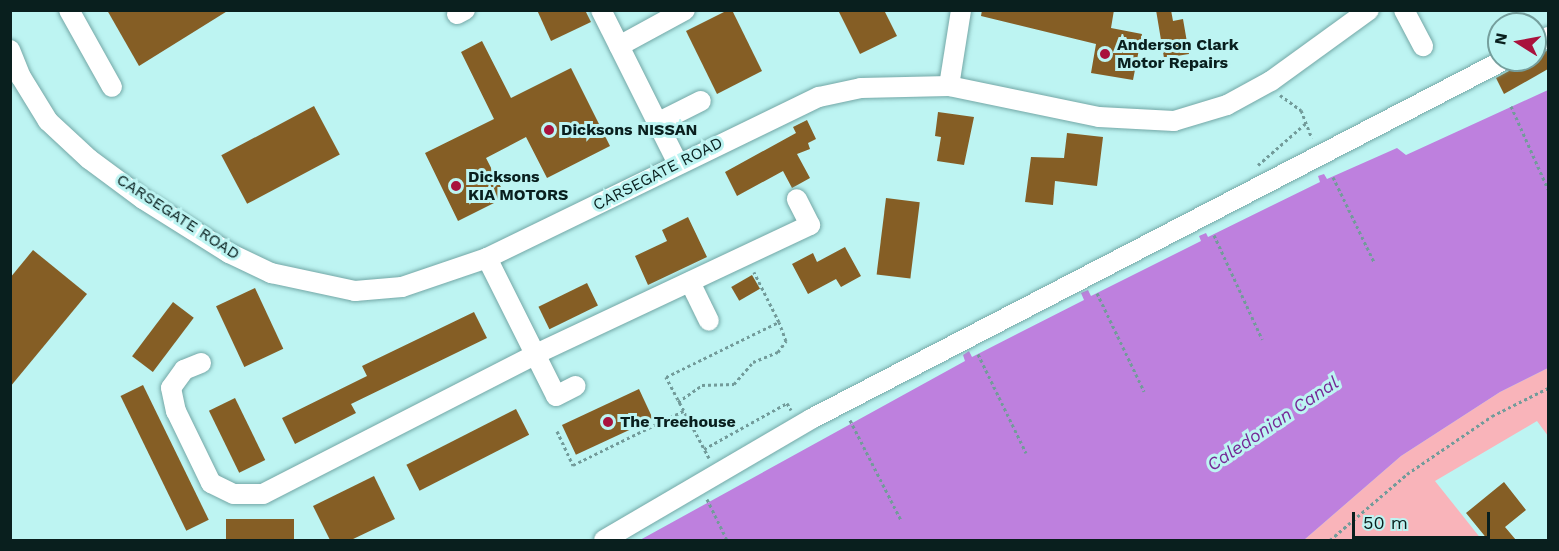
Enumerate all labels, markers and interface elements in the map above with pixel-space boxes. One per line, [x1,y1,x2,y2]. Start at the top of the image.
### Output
north arrow [1487,12,1547,72]
text: N [1490,31,1511,46]
place label: Anderson Clark Motor Repairs [1117,35,1239,73]
marker: Anderson Clark Motor Repairs [1098,47,1112,61]
place label: Dicksons NISSAN [561,120,697,140]
marker: Dicksons NISSAN [542,123,556,137]
street label: CARSEGATE ROAD [590,133,726,215]
place label: Dicksons KIA MOTORS [468,167,569,205]
street label: CARSEGATE ROAD [113,170,243,264]
marker: Dicksons KIA MOTORS [449,179,463,193]
water label: Caledonian Canal [1203,372,1343,476]
place label: The Treehouse [620,412,736,432]
marker: The Treehouse [601,415,615,429]
scale bar [1355,500,1493,538]
text: 50 m [1363,512,1408,533]

